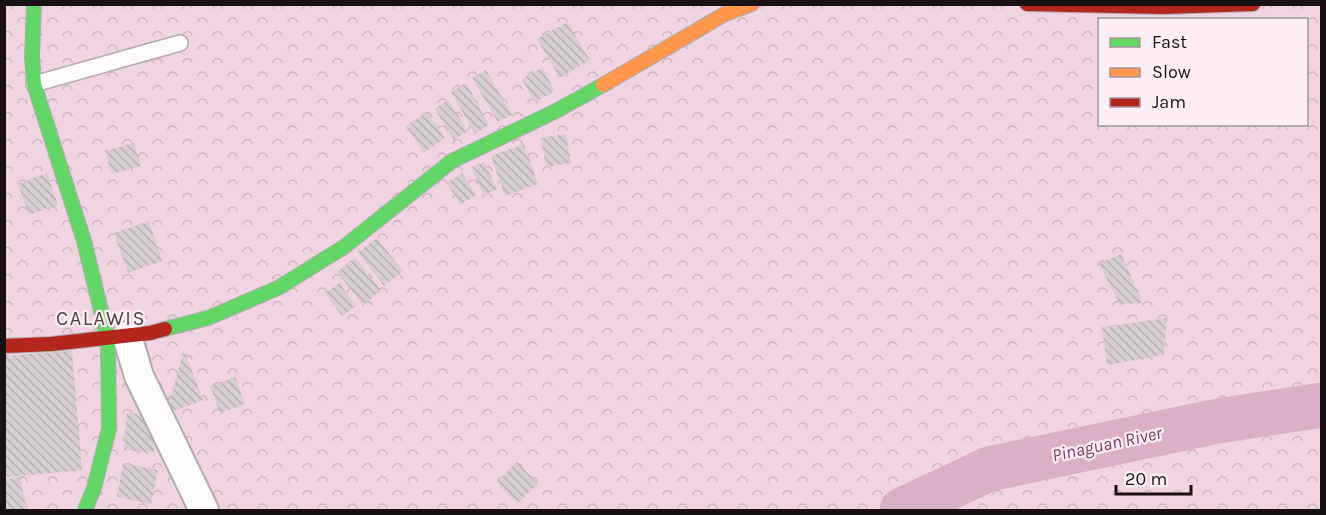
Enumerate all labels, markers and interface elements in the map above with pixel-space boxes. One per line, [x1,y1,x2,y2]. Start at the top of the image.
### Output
legend [1098,18,1308,126]
text: Fast [1152,31,1187,53]
text: Slow [1152,61,1191,83]
text: Jam [1152,91,1186,113]
district label: CALAWIS [56,307,146,330]
water label: Pinaguan River [1050,421,1165,466]
scale bar [1116,458,1191,496]
text: 20 m [1125,468,1167,490]

